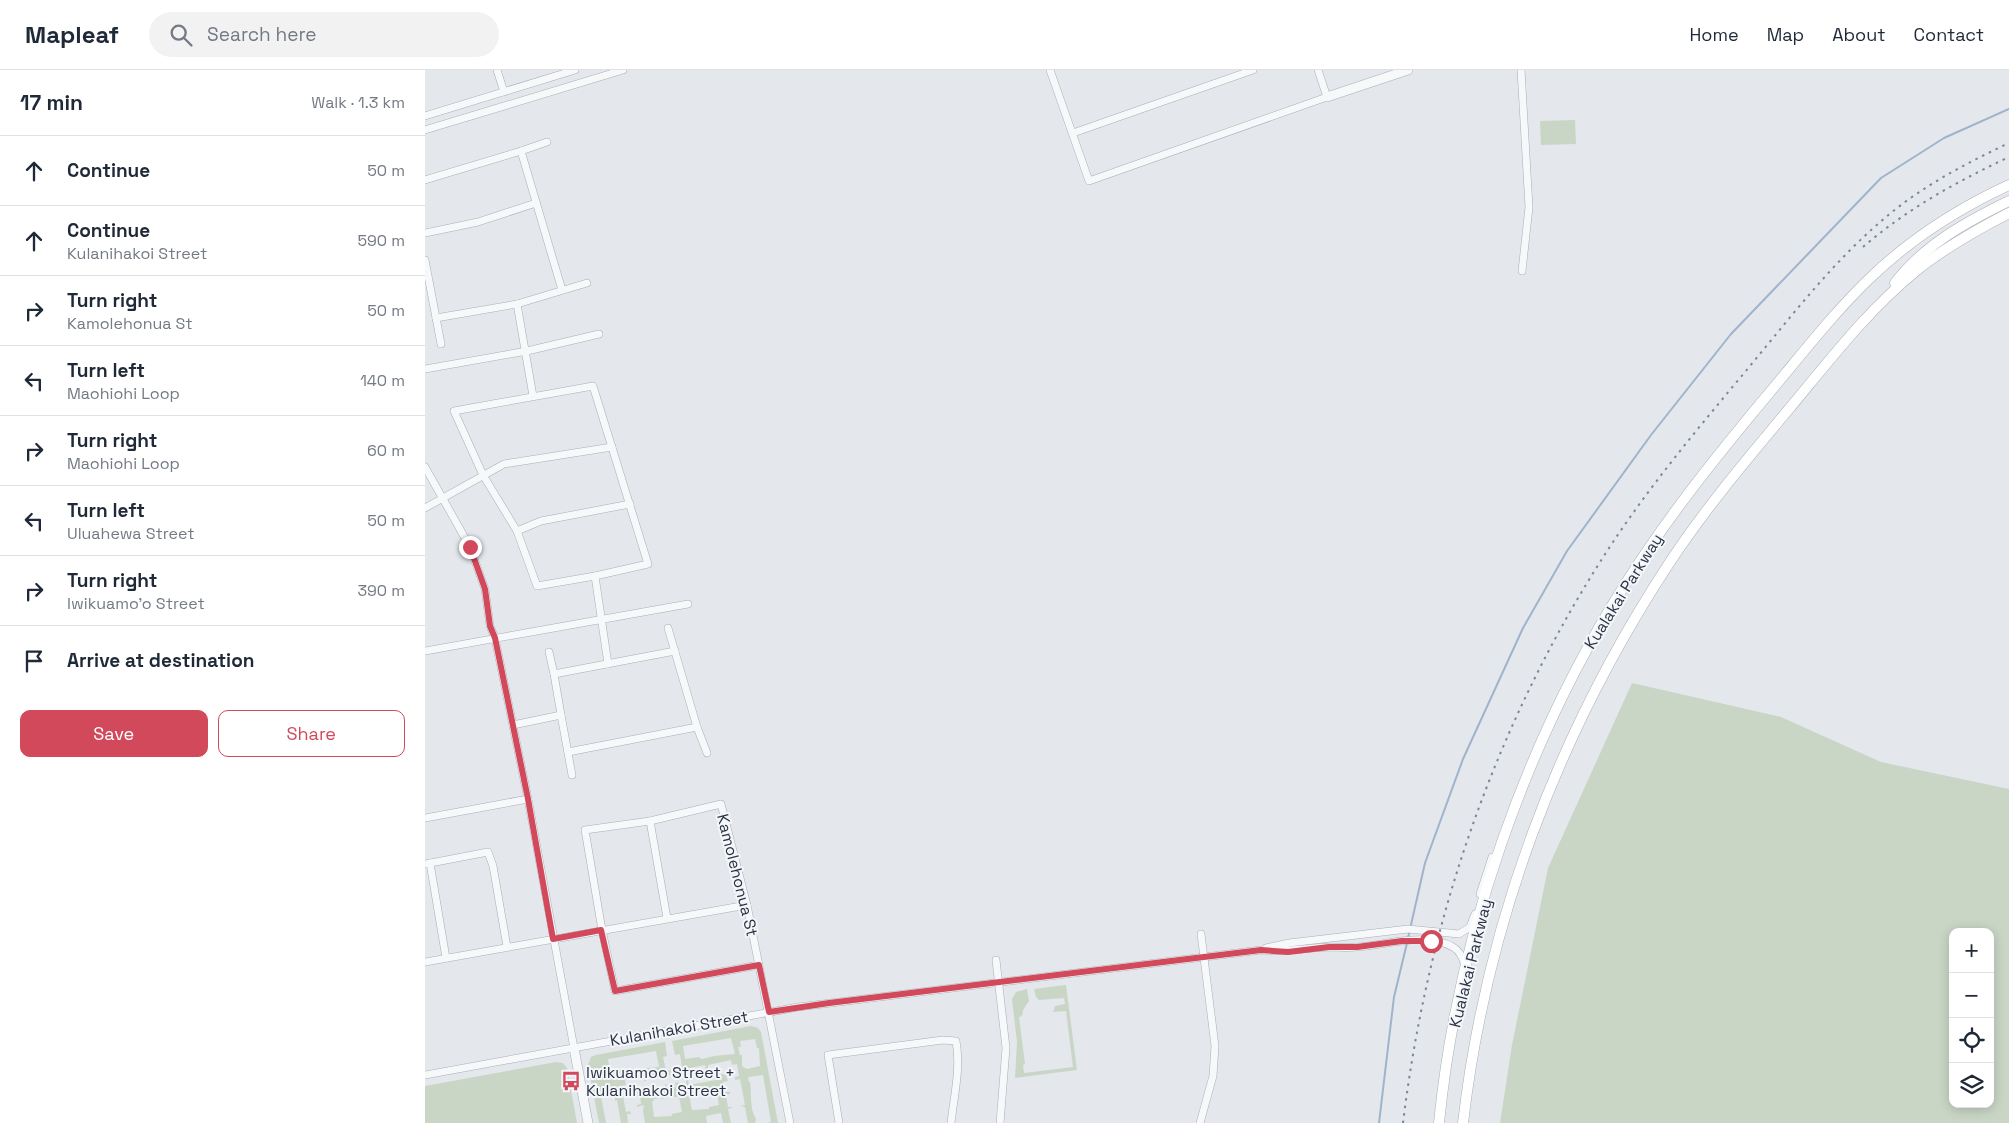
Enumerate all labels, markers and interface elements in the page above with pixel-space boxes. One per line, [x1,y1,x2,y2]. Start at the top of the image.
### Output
search box [149,12,499,57]
text: Mapleaf [25,19,119,50]
icon: search [167,21,195,49]
text: Search here [207,22,317,47]
text: Home [1690,23,1739,46]
text: Map [1767,23,1804,46]
text: About [1832,23,1886,46]
text: Contact [1914,23,1984,46]
text: 17 min [20,89,83,116]
text: Walk · 1.3 km [311,92,405,113]
icon: ahead [20,157,48,185]
text: Continue [67,158,150,183]
text: 50 m [367,160,405,181]
text: Continue [67,218,150,243]
icon: ahead [20,227,48,255]
text: 590 m [357,230,405,251]
text: Kulanihakoi Street [67,243,207,264]
text: Turn right [67,288,157,313]
icon: right [20,297,48,325]
text: 50 m [367,300,405,321]
text: Kamolehonua St [67,313,193,334]
text: Turn left [67,358,145,383]
icon: left [20,367,48,395]
text: 140 m [360,370,405,391]
text: Maohiohi Loop [67,383,180,404]
text: Turn right [67,428,157,453]
icon: right [20,437,48,465]
text: 60 m [367,440,405,461]
text: Maohiohi Loop [67,453,180,474]
text: Turn left [67,498,145,523]
icon: left [20,507,48,535]
text: 50 m [367,510,405,531]
text: Uluahewa Street [67,523,195,544]
street label: Kualakai Parkway [1580,530,1667,653]
route end [459,536,482,559]
text: Turn right [67,568,157,593]
icon: right [20,577,48,605]
text: 390 m [357,580,405,601]
text: Iwikuamo'o Street [67,593,205,614]
icon: arrive [20,647,48,675]
text: Arrive at destination [67,648,255,673]
button: Save [20,710,208,757]
button: Share [218,710,405,757]
street label: Kamolehonua St [712,812,763,939]
street label: Kualakai Parkway [1444,896,1497,1030]
map controls [1949,928,1994,1108]
button: + [1949,928,1994,973]
route start [1420,930,1443,953]
button: − [1949,973,1994,1018]
street label: Kulanihakoi Street [608,1006,750,1051]
button: locate [1949,1018,1994,1063]
place label: Iwikuamoo Street + Kulanihakoi Street [586,1062,735,1101]
button: layers [1949,1063,1994,1108]
bus stop icon: Iwikuamoo Street + Kulanihakoi Street [560,1070,582,1092]

